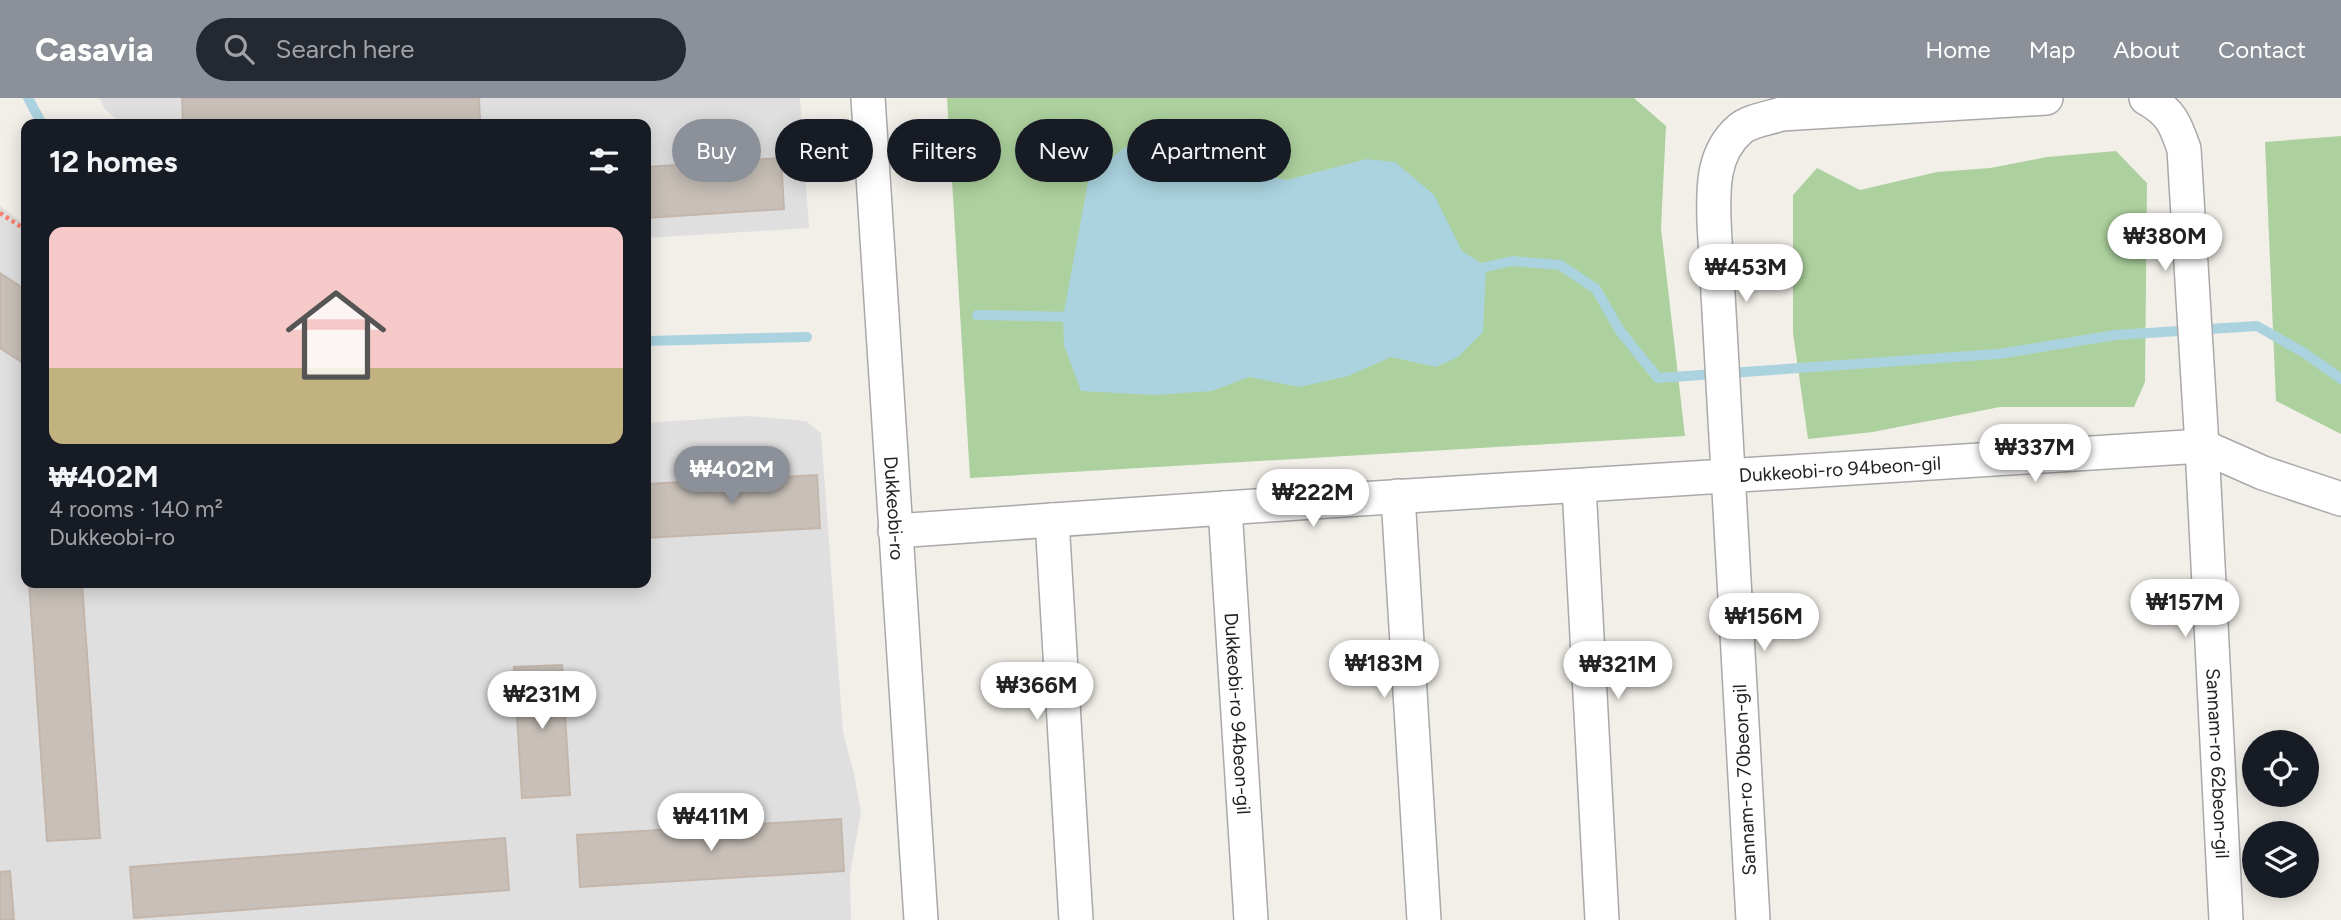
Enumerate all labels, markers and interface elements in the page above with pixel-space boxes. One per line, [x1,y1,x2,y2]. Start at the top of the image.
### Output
search box [196,18,686,81]
text: Casavia [35,30,154,69]
icon: search [220,30,258,68]
text: Search here [276,33,415,65]
text: Home [1925,35,1991,64]
text: Map [2029,35,2075,64]
text: About [2113,35,2180,64]
text: Contact [2218,35,2306,64]
chip: Buy [672,119,761,182]
chip: Rent [775,119,873,182]
chip: Filters [887,119,1001,182]
chip: New [1015,119,1113,182]
chip: Apartment [1127,119,1291,182]
icon: filters [585,142,623,180]
text: 12 homes [49,143,177,180]
pin: ₩380M [2116,214,2214,273]
text: ₩380M [2123,222,2207,250]
pin: ₩453M [1697,244,1795,304]
text: ₩453M [1705,253,1787,281]
icon: home [273,272,399,398]
pin: ₩337M [1986,424,2084,484]
text: ₩337M [1995,433,2075,461]
pin: ₩402M [683,446,781,506]
street label: Dukkeobi-ro 94beon-gil [1738,451,1942,487]
text: ₩402M [690,455,774,483]
street label: Dukkeobi-ro [879,455,909,561]
text: ₩402M [49,458,159,495]
pin: ₩222M [1264,470,1362,529]
text: ₩222M [1272,478,1354,506]
text: 4 rooms · 140 m² [49,495,223,523]
text: Dukkeobi-ro [49,523,175,551]
pin: ₩157M [2136,580,2234,639]
text: ₩157M [2146,588,2224,616]
pin: ₩156M [1715,594,1813,653]
text: ₩156M [1725,602,1803,630]
street label: Dukkeobi-ro 94beon-gil [1220,612,1255,815]
pin: ₩183M [1335,640,1433,700]
pin: ₩321M [1569,642,1667,701]
text: ₩183M [1345,649,1423,677]
text: ₩321M [1579,650,1657,678]
pin: ₩366M [988,662,1086,722]
street label: Sannam-ro 62beon-gil [2201,667,2234,859]
text: ₩366M [997,671,1077,699]
pin: ₩231M [493,672,591,731]
text: ₩231M [503,680,581,708]
street label: Sannam-ro 70beon-gil [1728,684,1761,876]
map controls [2242,730,2319,898]
button: locate [2242,730,2319,807]
pin: ₩411M [662,794,760,853]
text: ₩411M [673,802,749,830]
button: layers [2242,821,2319,898]

